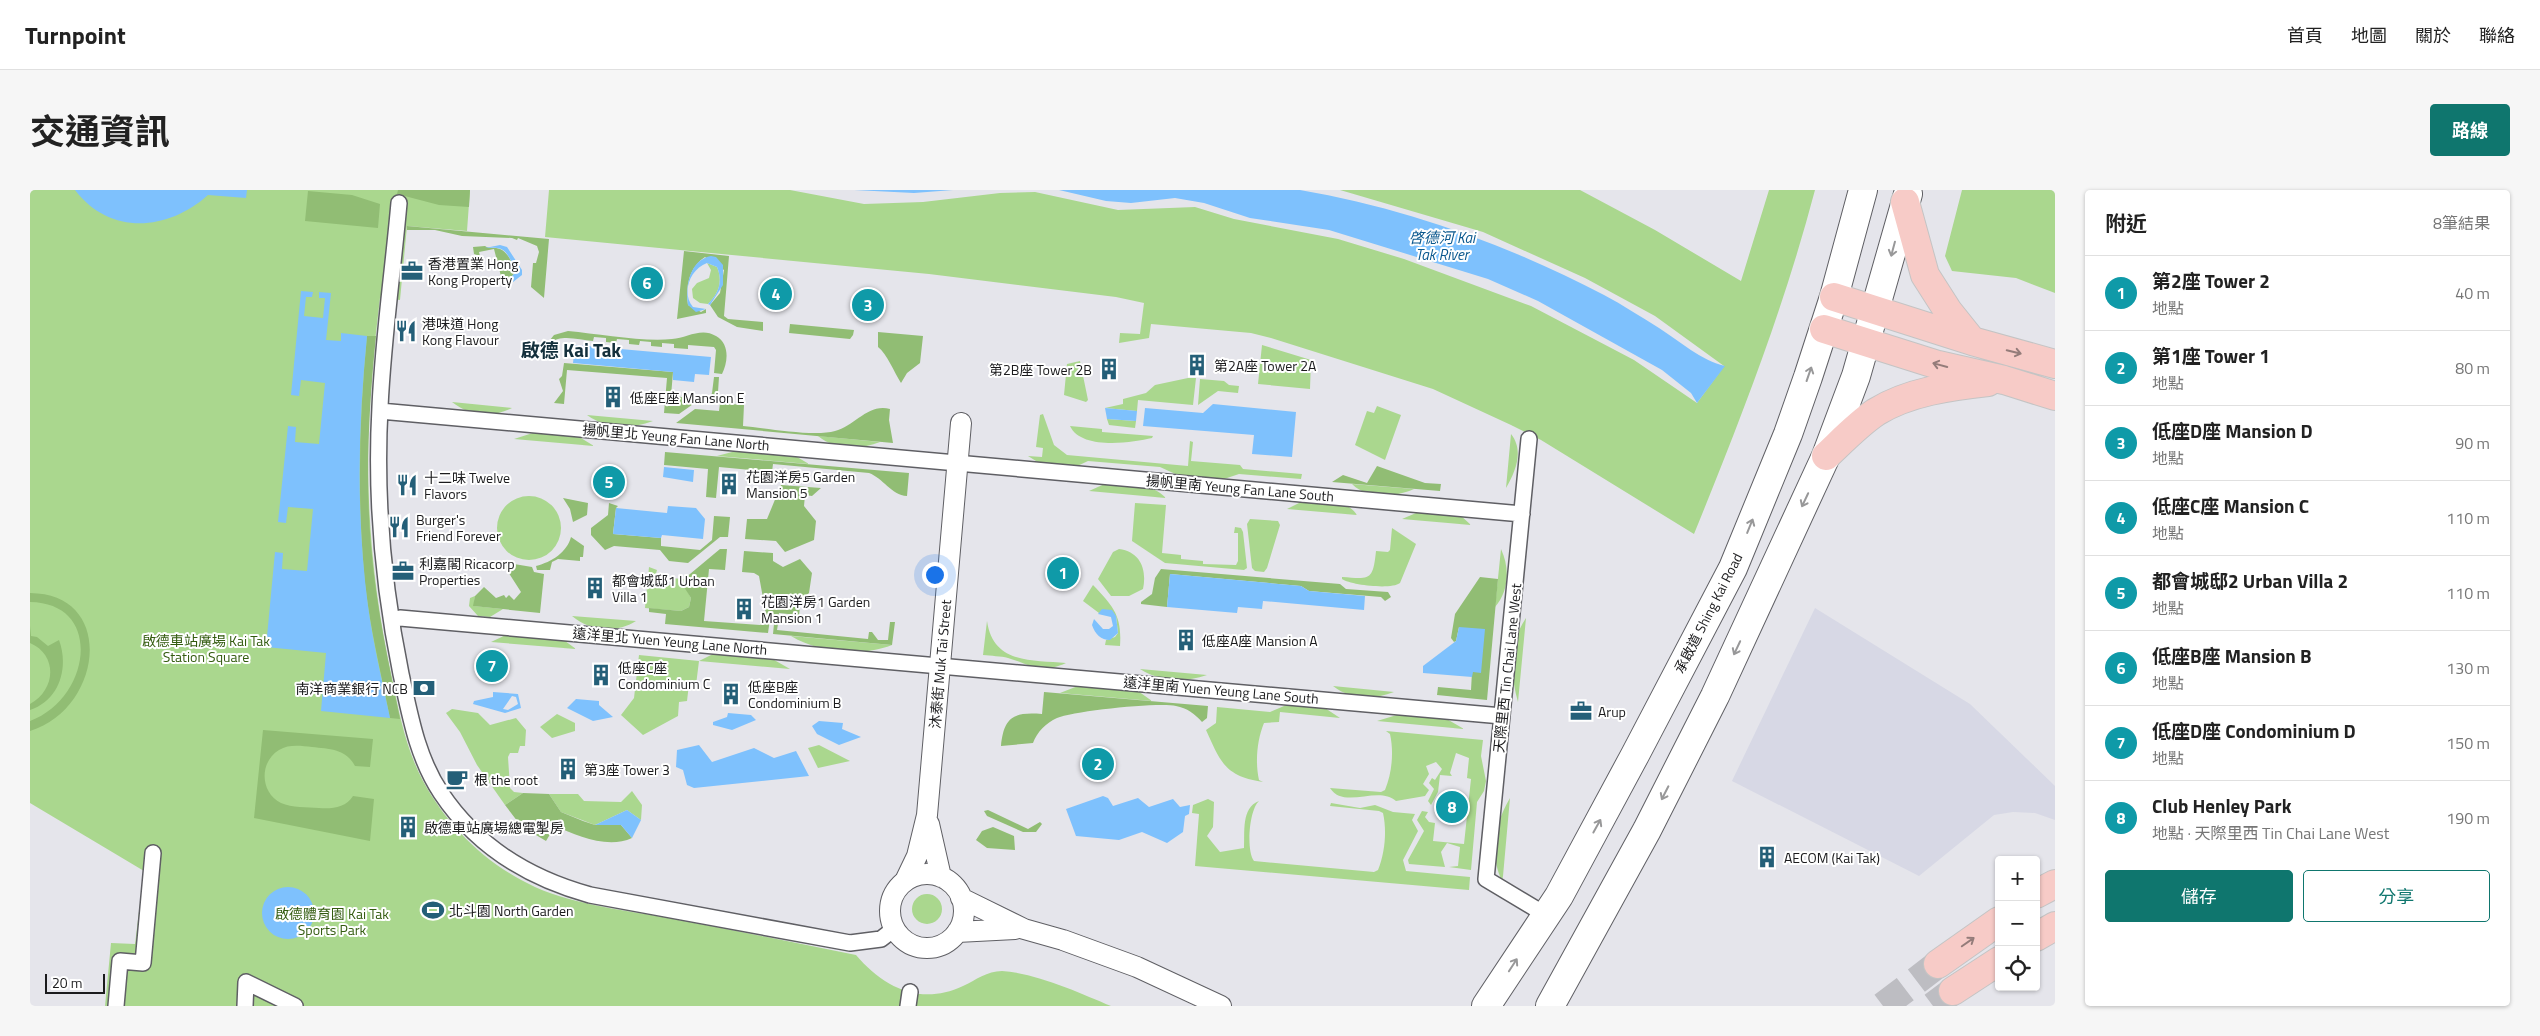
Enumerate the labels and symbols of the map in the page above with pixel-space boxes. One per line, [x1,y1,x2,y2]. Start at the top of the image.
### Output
water label: 啓德河 Kai Tak River [1409,226,1477,266]
one-way arrow [1888,241,1897,257]
place label: 香港置業 Hong Kong Property [428,253,519,290]
office icon: 香港置業 Hong Kong Property [399,258,425,284]
pin: 6 [631,264,663,302]
pin: 4 [760,275,792,313]
pin: 3 [852,286,884,324]
place label: 港味道 Hong Kong Flavour [422,313,499,350]
restaurant icon: 港味道 Hong Kong Flavour [393,318,419,344]
district label: 啟德 Kai Tak [521,335,621,364]
one-way arrow [2005,348,2021,357]
building icon: 第2A座 Tower 2A [1184,352,1210,378]
place label: 第2A座 Tower 2A [1214,355,1317,376]
building icon: 第2B座 Tower 2B [1096,356,1122,382]
place label: 第2B座 Tower 2B [989,359,1092,380]
one-way arrow [1932,360,1948,370]
one-way arrow [1805,367,1814,382]
building icon: 低座E座 Mansion E [600,384,626,410]
place label: 低座E座 Mansion E [630,387,745,408]
street label: 揚帆里北 Yeung Fan Lane North [581,418,771,456]
pin: 5 [593,463,625,501]
place label: 花園洋房5 Garden Mansion 5 [746,466,855,503]
place label: 十二味 Twelve Flavors [424,467,510,504]
street label: 揚帆里南 Yeung Fan Lane South [1145,469,1335,507]
building icon: 花園洋房5 Garden Mansion 5 [716,471,742,497]
restaurant icon: 十二味 Twelve Flavors [394,472,420,498]
one-way arrow [1800,492,1810,507]
place label: Burger's Friend Forever [416,509,501,546]
restaurant icon: Burger's Friend Forever [386,514,412,540]
one-way arrow [1746,519,1755,534]
street label: 承啟道 Shing Kai Road [1669,549,1747,677]
place label: 利嘉閣 Ricacorp Properties [419,553,515,590]
pin: 1 [1047,554,1079,592]
office icon: 利嘉閣 Ricacorp Properties [390,558,416,584]
your location [922,562,948,588]
place label: 都會城邸1 Urban Villa 1 [612,570,715,607]
building icon: 都會城邸1 Urban Villa 1 [582,575,608,601]
street label: 天際里西 Tin Chai Lane West [1488,582,1526,754]
place label: 花園洋房1 Garden Mansion 1 [761,591,870,628]
building icon: 花園洋房1 Garden Mansion 1 [731,596,757,622]
street label: 沐泰街 Muk Tai Street [924,599,956,729]
street label: 遠洋里北 Yuen Yeung Lane North [572,622,768,660]
building icon: 低座A座 Mansion A [1173,627,1199,653]
park label: 啟德車站廣場 Kai Tak Station Square [142,630,270,667]
place label: 低座A座 Mansion A [1202,630,1318,651]
one-way arrow [1732,640,1742,655]
pin: 7 [476,647,508,685]
place label: 低座C座 Condominium C [618,657,711,694]
building icon: 低座C座 Condominium C [588,662,614,688]
street label: 遠洋里南 Yuen Yeung Lane South [1122,671,1320,709]
bank icon: 南洋商業銀行 NCB [411,675,437,701]
place label: 低座B座 Condominium B [748,676,841,713]
place label: 南洋商業銀行 NCB [295,678,408,699]
building icon: 低座B座 Condominium B [718,681,744,707]
office icon: Arup [1568,698,1594,724]
place label: Arup [1598,701,1626,722]
pin: 2 [1082,745,1114,783]
building icon: 第3座 Tower 3 [555,756,581,782]
place label: 第3座 Tower 3 [584,759,670,780]
cafe icon: 根 the root [444,766,470,792]
place label: 根 the root [474,769,538,790]
one-way arrow [1660,786,1670,801]
pin: 8 [1436,788,1468,826]
building icon: 啟德車站廣場總電掣房 [395,814,421,840]
place label: 啟德車站廣場總電掣房 [424,817,564,838]
one-way arrow [1593,819,1602,834]
building icon: AECOM (Kai Tak) [1754,844,1780,870]
place label: AECOM (Kai Tak) [1784,847,1880,868]
sports icon: 北斗園 North Garden [420,897,446,923]
place label: 北斗園 North Garden [449,900,574,921]
park label: 啟德體育園 Kai Tak Sports Park [275,903,389,940]
one-way arrow [1961,937,1975,947]
one-way arrow [1508,958,1518,972]
scale bar [45,971,105,994]

